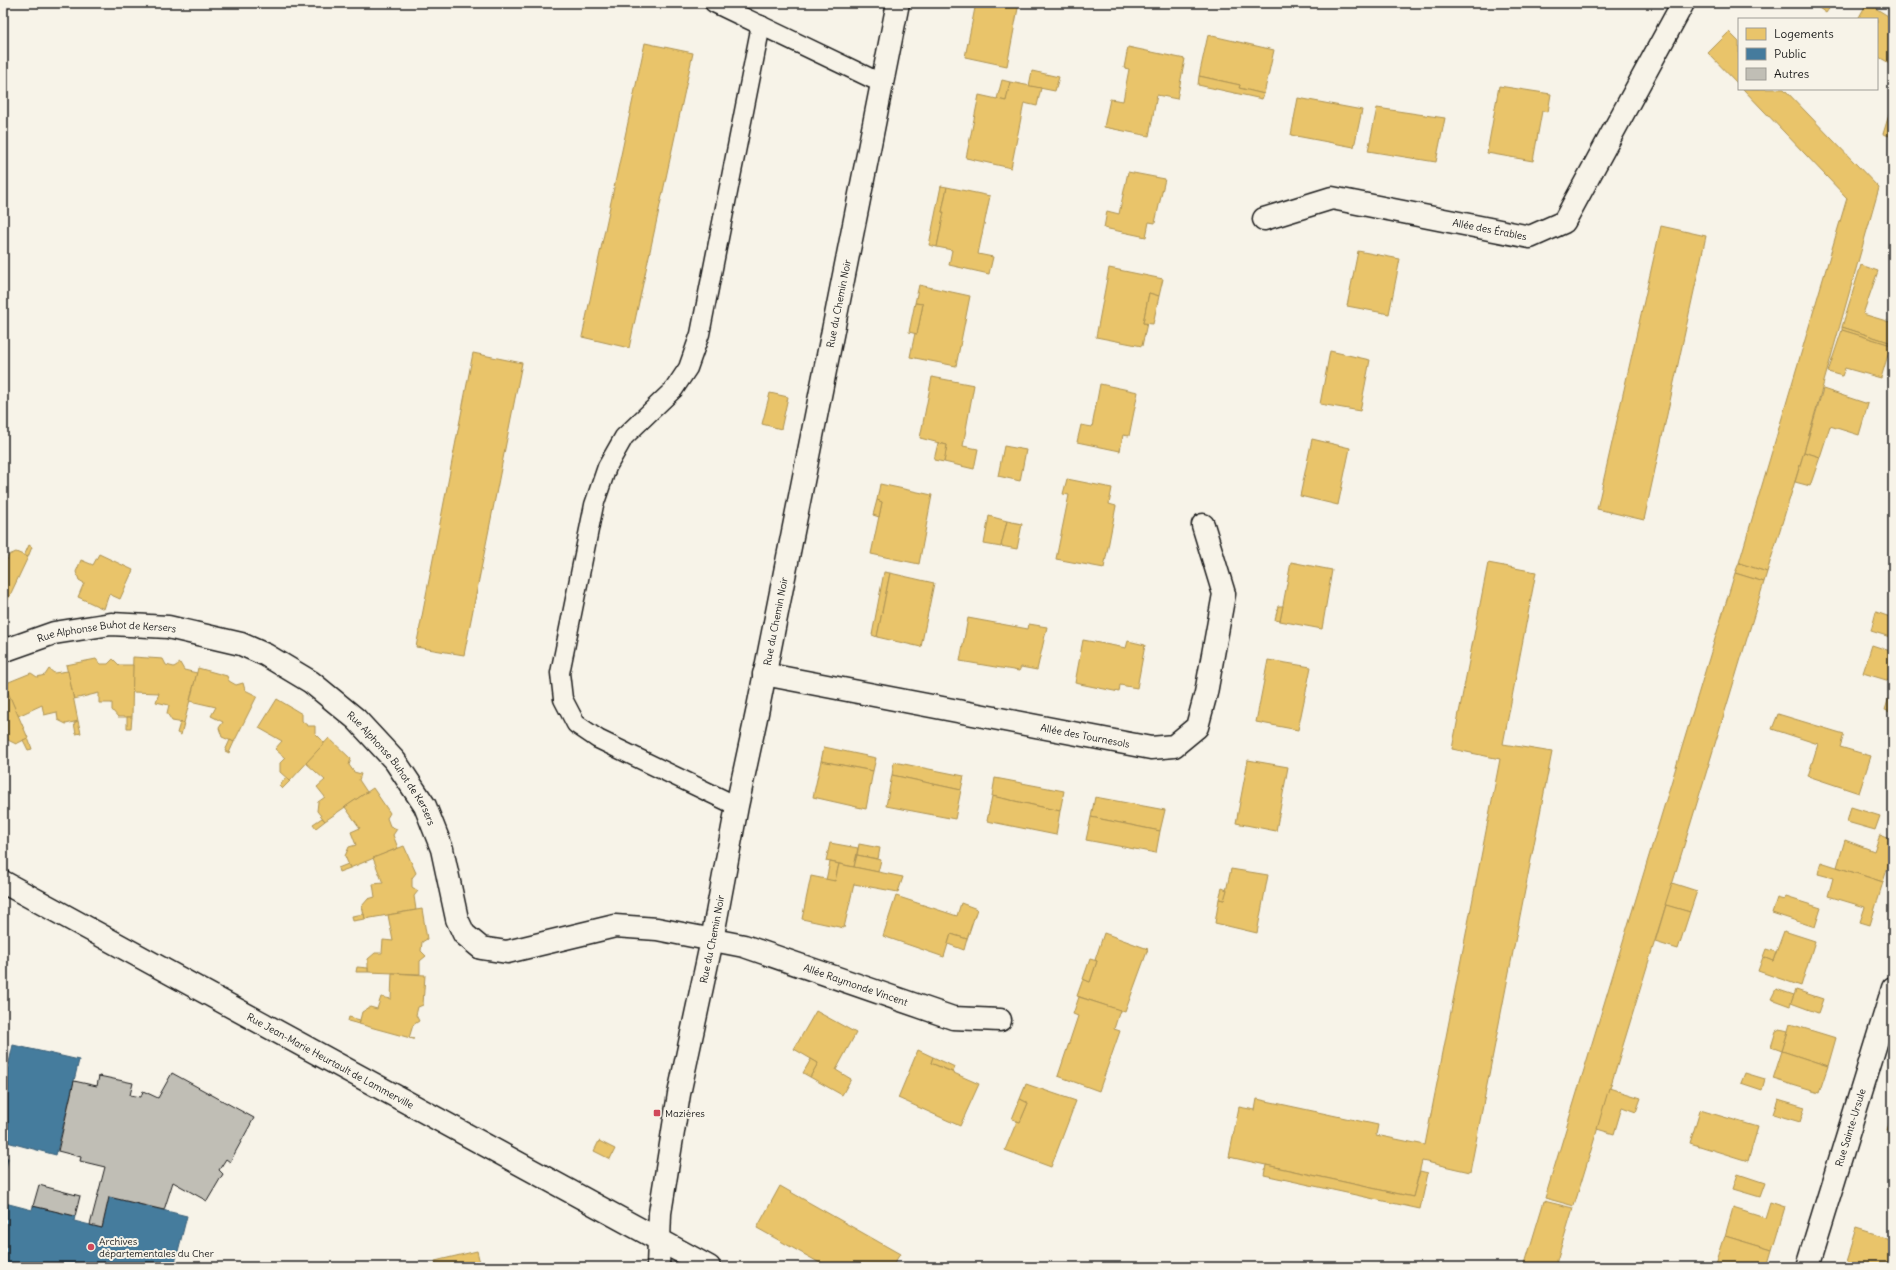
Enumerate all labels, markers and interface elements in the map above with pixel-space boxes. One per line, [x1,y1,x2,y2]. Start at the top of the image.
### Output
legend [1738,18,1878,90]
text: Logements [1774,26,1834,41]
text: Public [1774,46,1806,61]
text: Autres [1774,66,1809,81]
street label: Allée des Érables [1451,215,1529,243]
street label: Rue du Chemin Noir [823,258,853,349]
street label: Rue du Chemin Noir [760,576,790,667]
street label: Rue Alphonse Buhot de Kersers [35,617,178,645]
street label: Rue Alphonse Buhot de Kersers [345,708,439,828]
street label: Allée des Tournesols [1039,721,1131,750]
street label: Rue du Chemin Noir [696,894,727,984]
street label: Allée Raymonde Vincent [802,961,910,1009]
street label: Rue Jean-Marie Heurtault de Lammerville [245,1010,416,1111]
street label: Rue Sainte-Ursule [1832,1087,1868,1168]
place label: Mazières [665,1107,705,1120]
marker: Mazières [652,1108,662,1118]
place label: Archives départementales du Cher [99,1235,214,1260]
marker: Archives départementales du Cher [86,1242,96,1252]

